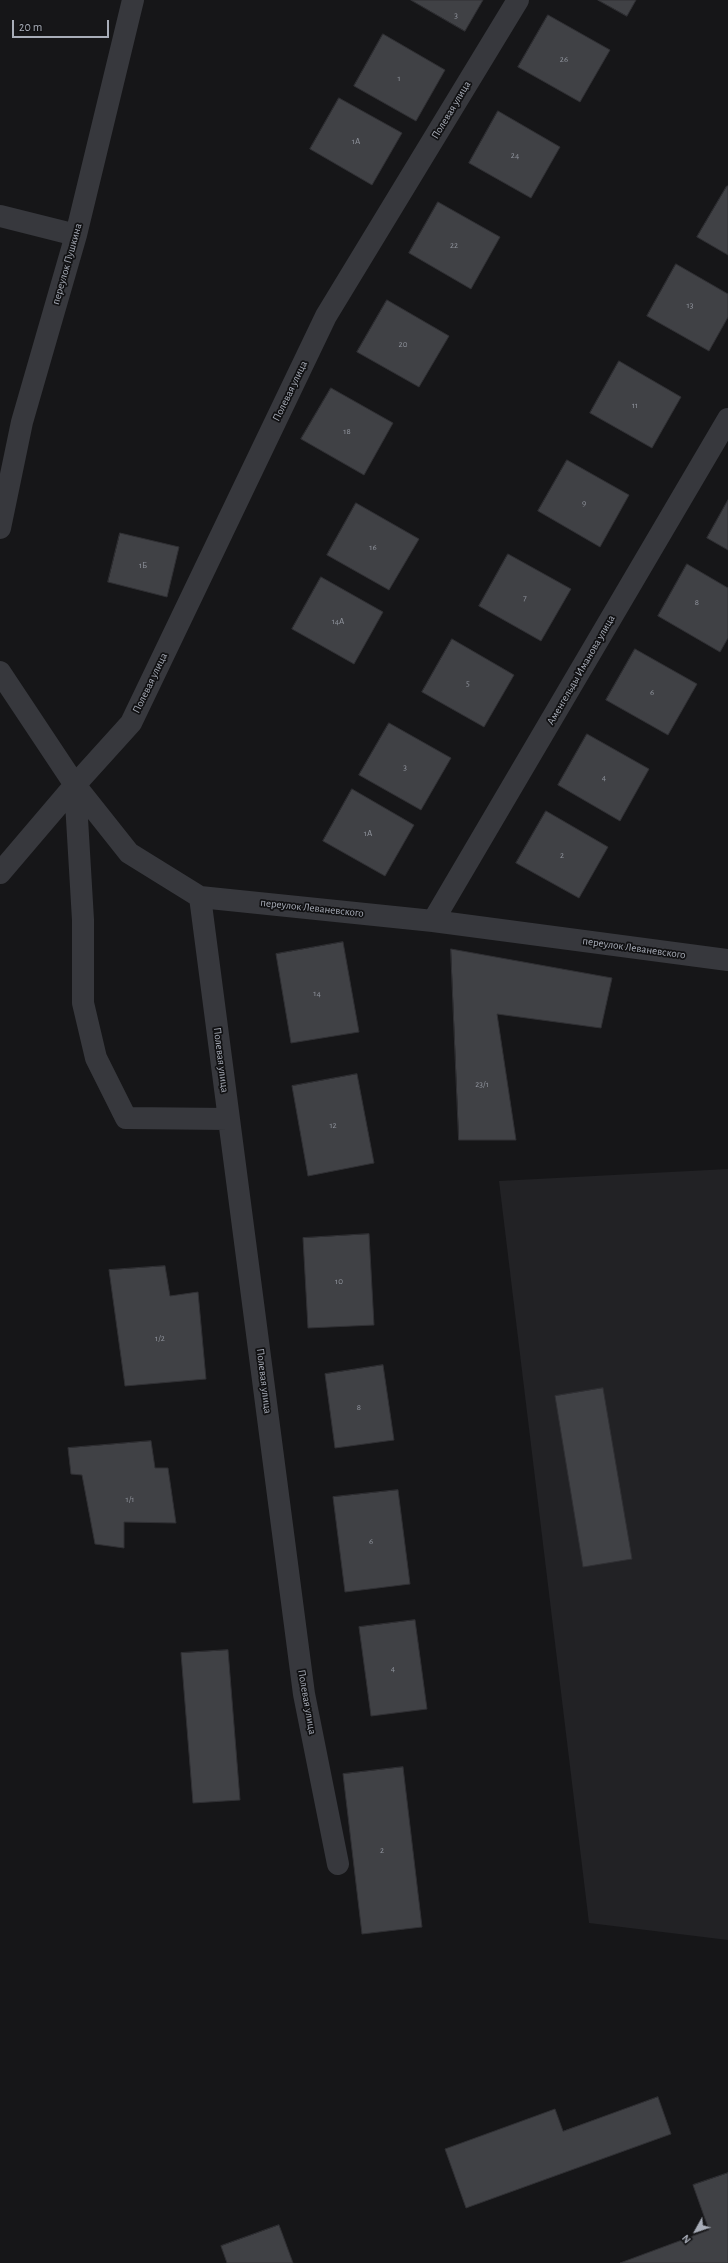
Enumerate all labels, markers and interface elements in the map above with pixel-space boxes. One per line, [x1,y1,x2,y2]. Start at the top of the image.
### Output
house number: 3 [454,10,458,20]
scale bar [14,12,111,38]
text: 20 m [19,21,42,33]
house number: 26 [560,54,568,64]
house number: 1 [397,73,401,83]
street label: Полевая улица [428,78,474,142]
house number: 1А [352,136,360,146]
house number: 24 [511,150,519,160]
street label: переулок Пушкина [49,222,85,306]
house number: 22 [450,240,458,250]
house number: 13 [687,300,693,310]
house number: 20 [399,339,407,349]
street label: Полевая улица [270,359,310,423]
house number: 11 [632,400,638,410]
house number: 18 [343,426,351,436]
house number: 9 [582,498,586,508]
house number: 16 [369,542,377,552]
house number: 1Б [139,560,147,570]
house number: 7 [523,593,527,603]
house number: 8 [695,597,699,607]
street label: Аменгельды Иманова улица [544,613,618,727]
house number: 14А [332,616,344,626]
street label: Полевая улица [130,651,170,715]
house number: 5 [466,678,470,688]
house number: 6 [650,687,654,697]
house number: 3 [403,762,407,772]
house number: 4 [602,772,606,782]
house number: 1А [364,828,372,838]
house number: 2 [560,850,564,860]
street label: переулок Леваневского [260,896,364,920]
street label: переулок Леваневского [582,934,686,962]
house number: 14 [313,988,321,998]
street label: Полевая улица [210,1027,232,1093]
house number: 23/1 [475,1079,489,1089]
house number: 12 [329,1120,337,1130]
house number: 10 [335,1276,343,1286]
house number: 1/2 [155,1333,165,1343]
street label: Полевая улица [253,1348,275,1414]
house number: 8 [357,1402,361,1412]
house number: 1/1 [126,1494,134,1504]
house number: 6 [369,1536,373,1546]
house number: 4 [391,1663,395,1673]
street label: Полевая улица [295,1669,319,1735]
house number: 2 [380,1845,384,1855]
north arrow [676,2211,716,2251]
text: N [680,2233,693,2246]

